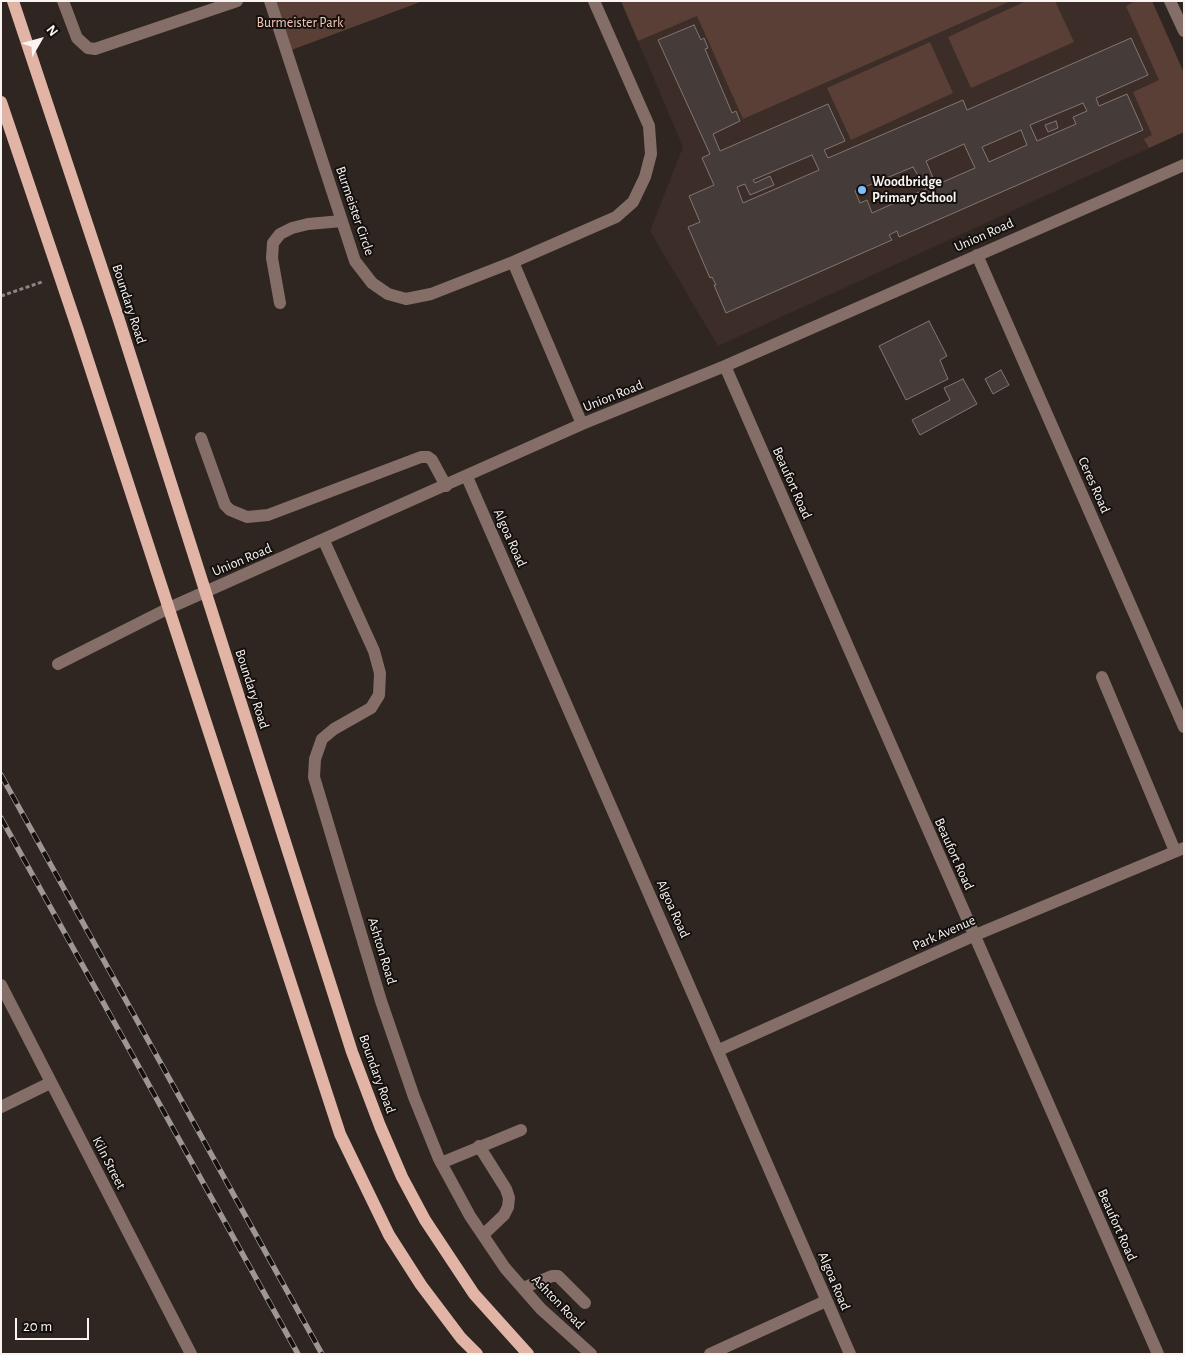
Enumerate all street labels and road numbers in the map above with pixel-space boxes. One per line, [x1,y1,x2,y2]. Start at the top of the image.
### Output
street label: Burmeister Circle [332,164,378,258]
street label: Union Road [952,214,1016,256]
street label: Boundary Road [108,262,150,346]
street label: Union Road [581,376,645,416]
street label: Beaufort Road [769,444,815,522]
street label: Ceres Road [1074,454,1114,516]
street label: Algoa Road [490,506,530,570]
street label: Union Road [210,540,274,580]
street label: Boundary Road [231,647,273,731]
street label: Beaufort Road [931,815,977,893]
street label: Algoa Road [653,877,693,941]
street label: Park Avenue [910,912,978,954]
street label: Ashton Road [364,916,400,986]
street label: Boundary Road [355,1032,399,1116]
street label: Kiln Street [89,1134,129,1192]
street label: Beaufort Road [1094,1186,1140,1264]
street label: Algoa Road [814,1249,854,1313]
street label: Ashton Road [528,1271,588,1333]

